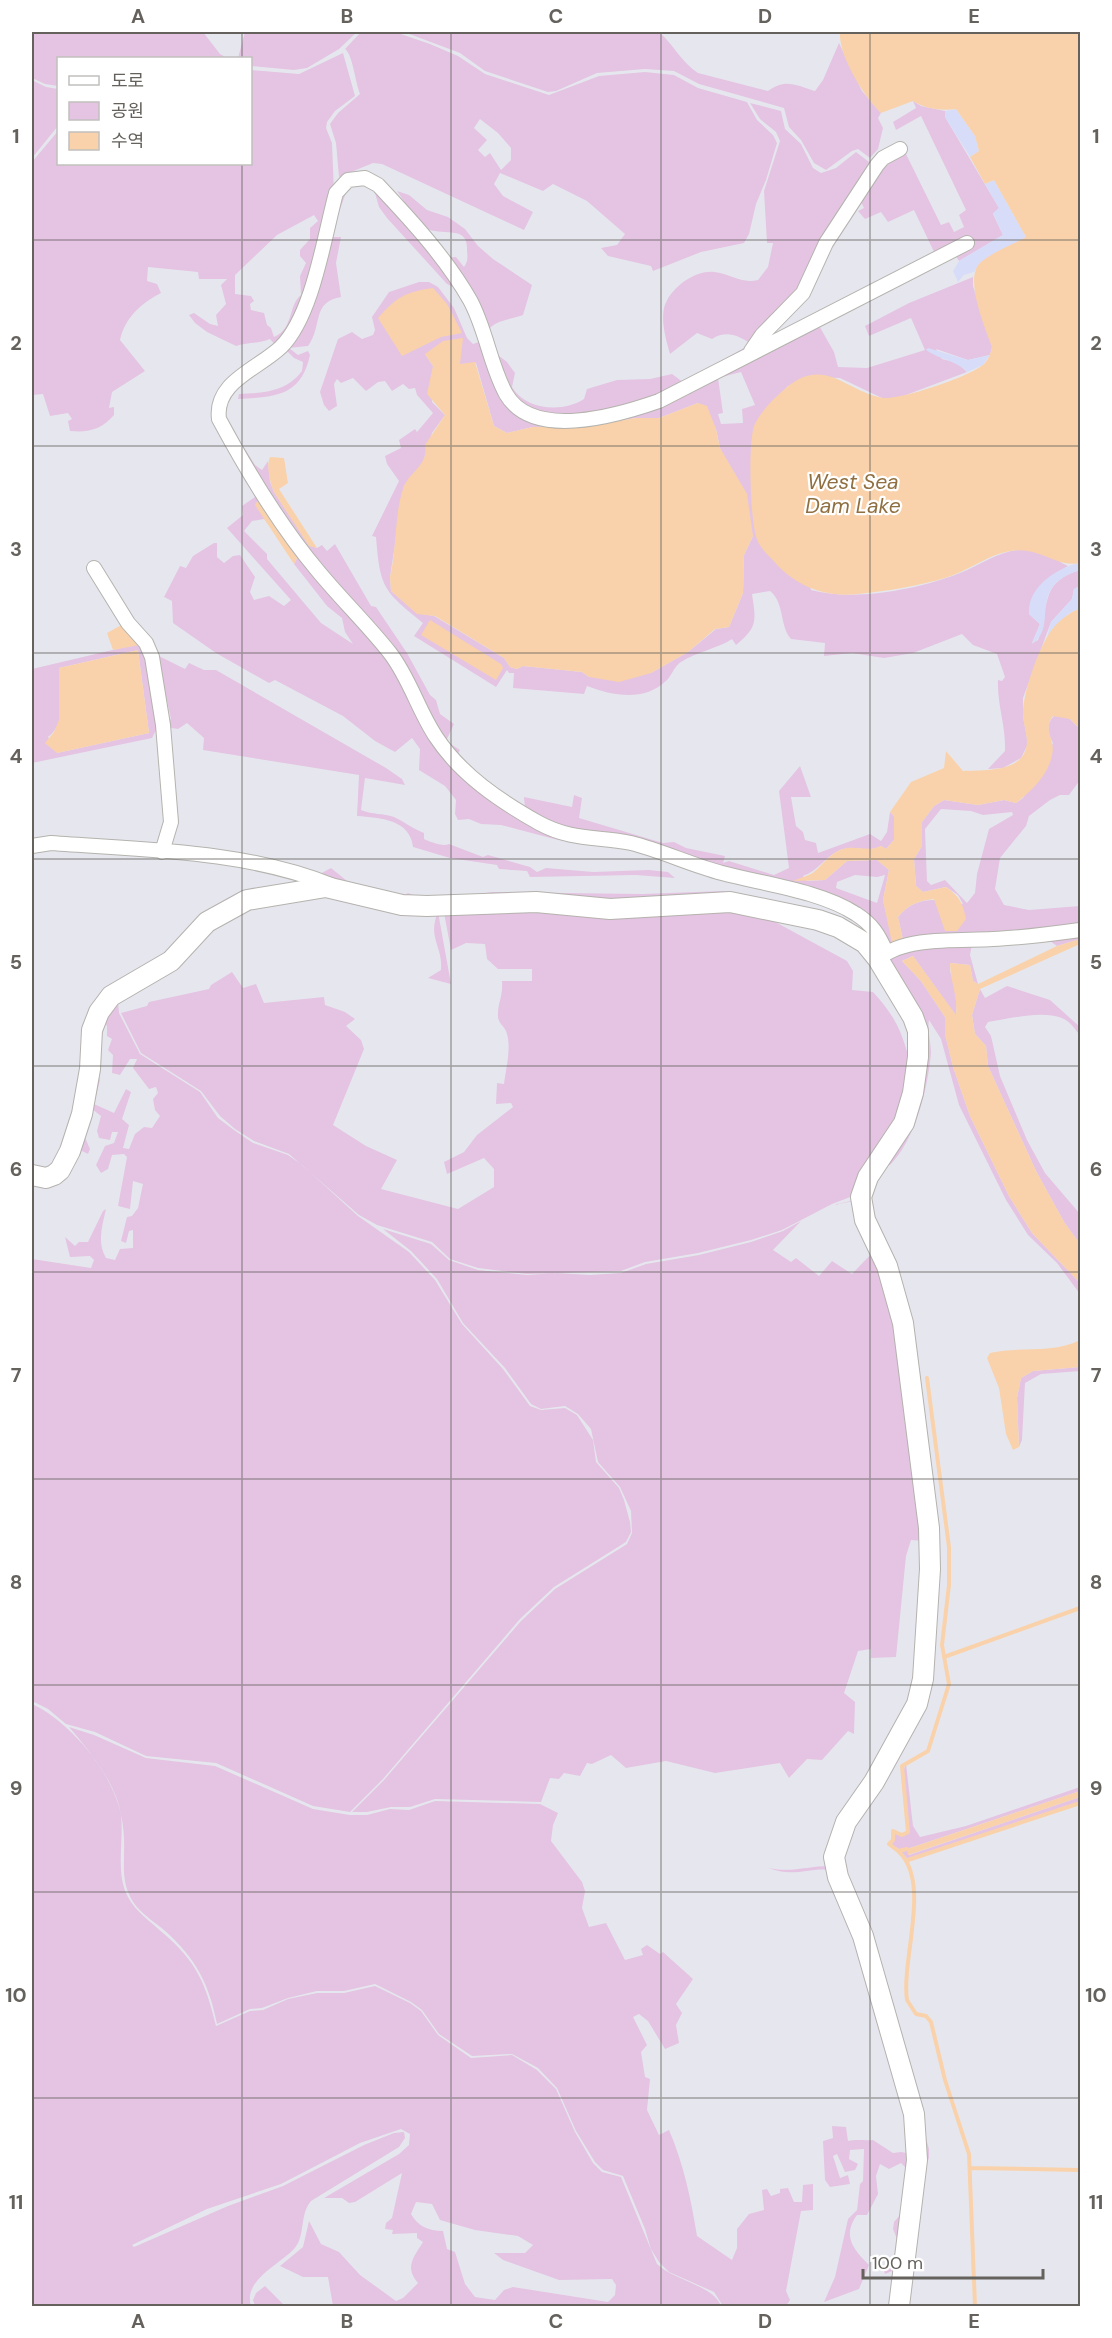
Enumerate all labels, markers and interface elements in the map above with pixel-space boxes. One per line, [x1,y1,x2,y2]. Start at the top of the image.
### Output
text: A [131,3,145,29]
text: B [341,3,353,29]
text: C [549,3,563,29]
text: D [758,3,772,29]
text: E [968,3,980,29]
legend [57,57,252,165]
text: 도로 [111,69,144,93]
text: 공원 [111,99,144,123]
text: 1 [12,123,20,149]
text: 1 [1092,123,1100,149]
text: 수역 [111,129,144,153]
text: 2 [10,330,22,356]
text: 2 [1090,330,1102,356]
water label: West Sea Dam Lake [805,468,901,520]
text: 3 [10,536,22,562]
text: 3 [1090,536,1102,562]
text: 4 [10,743,23,769]
text: 4 [1090,743,1103,769]
text: 5 [10,949,22,975]
text: 5 [1090,949,1102,975]
text: 6 [10,1156,22,1182]
text: 6 [1090,1156,1102,1182]
text: 7 [11,1362,22,1388]
text: 7 [1091,1362,1102,1388]
text: 8 [10,1569,22,1595]
text: 8 [1090,1569,1102,1595]
text: 9 [10,1775,22,1801]
text: 9 [1090,1775,1102,1801]
text: 10 [5,1982,27,2008]
text: 10 [1085,1982,1107,2008]
text: 11 [9,2189,23,2215]
text: 11 [1089,2189,1103,2215]
scale bar [863,2242,1043,2280]
text: 100 m [872,2251,923,2275]
text: A [131,2308,145,2334]
text: B [341,2308,353,2334]
text: C [549,2308,563,2334]
text: D [758,2308,772,2334]
text: E [968,2308,980,2334]

